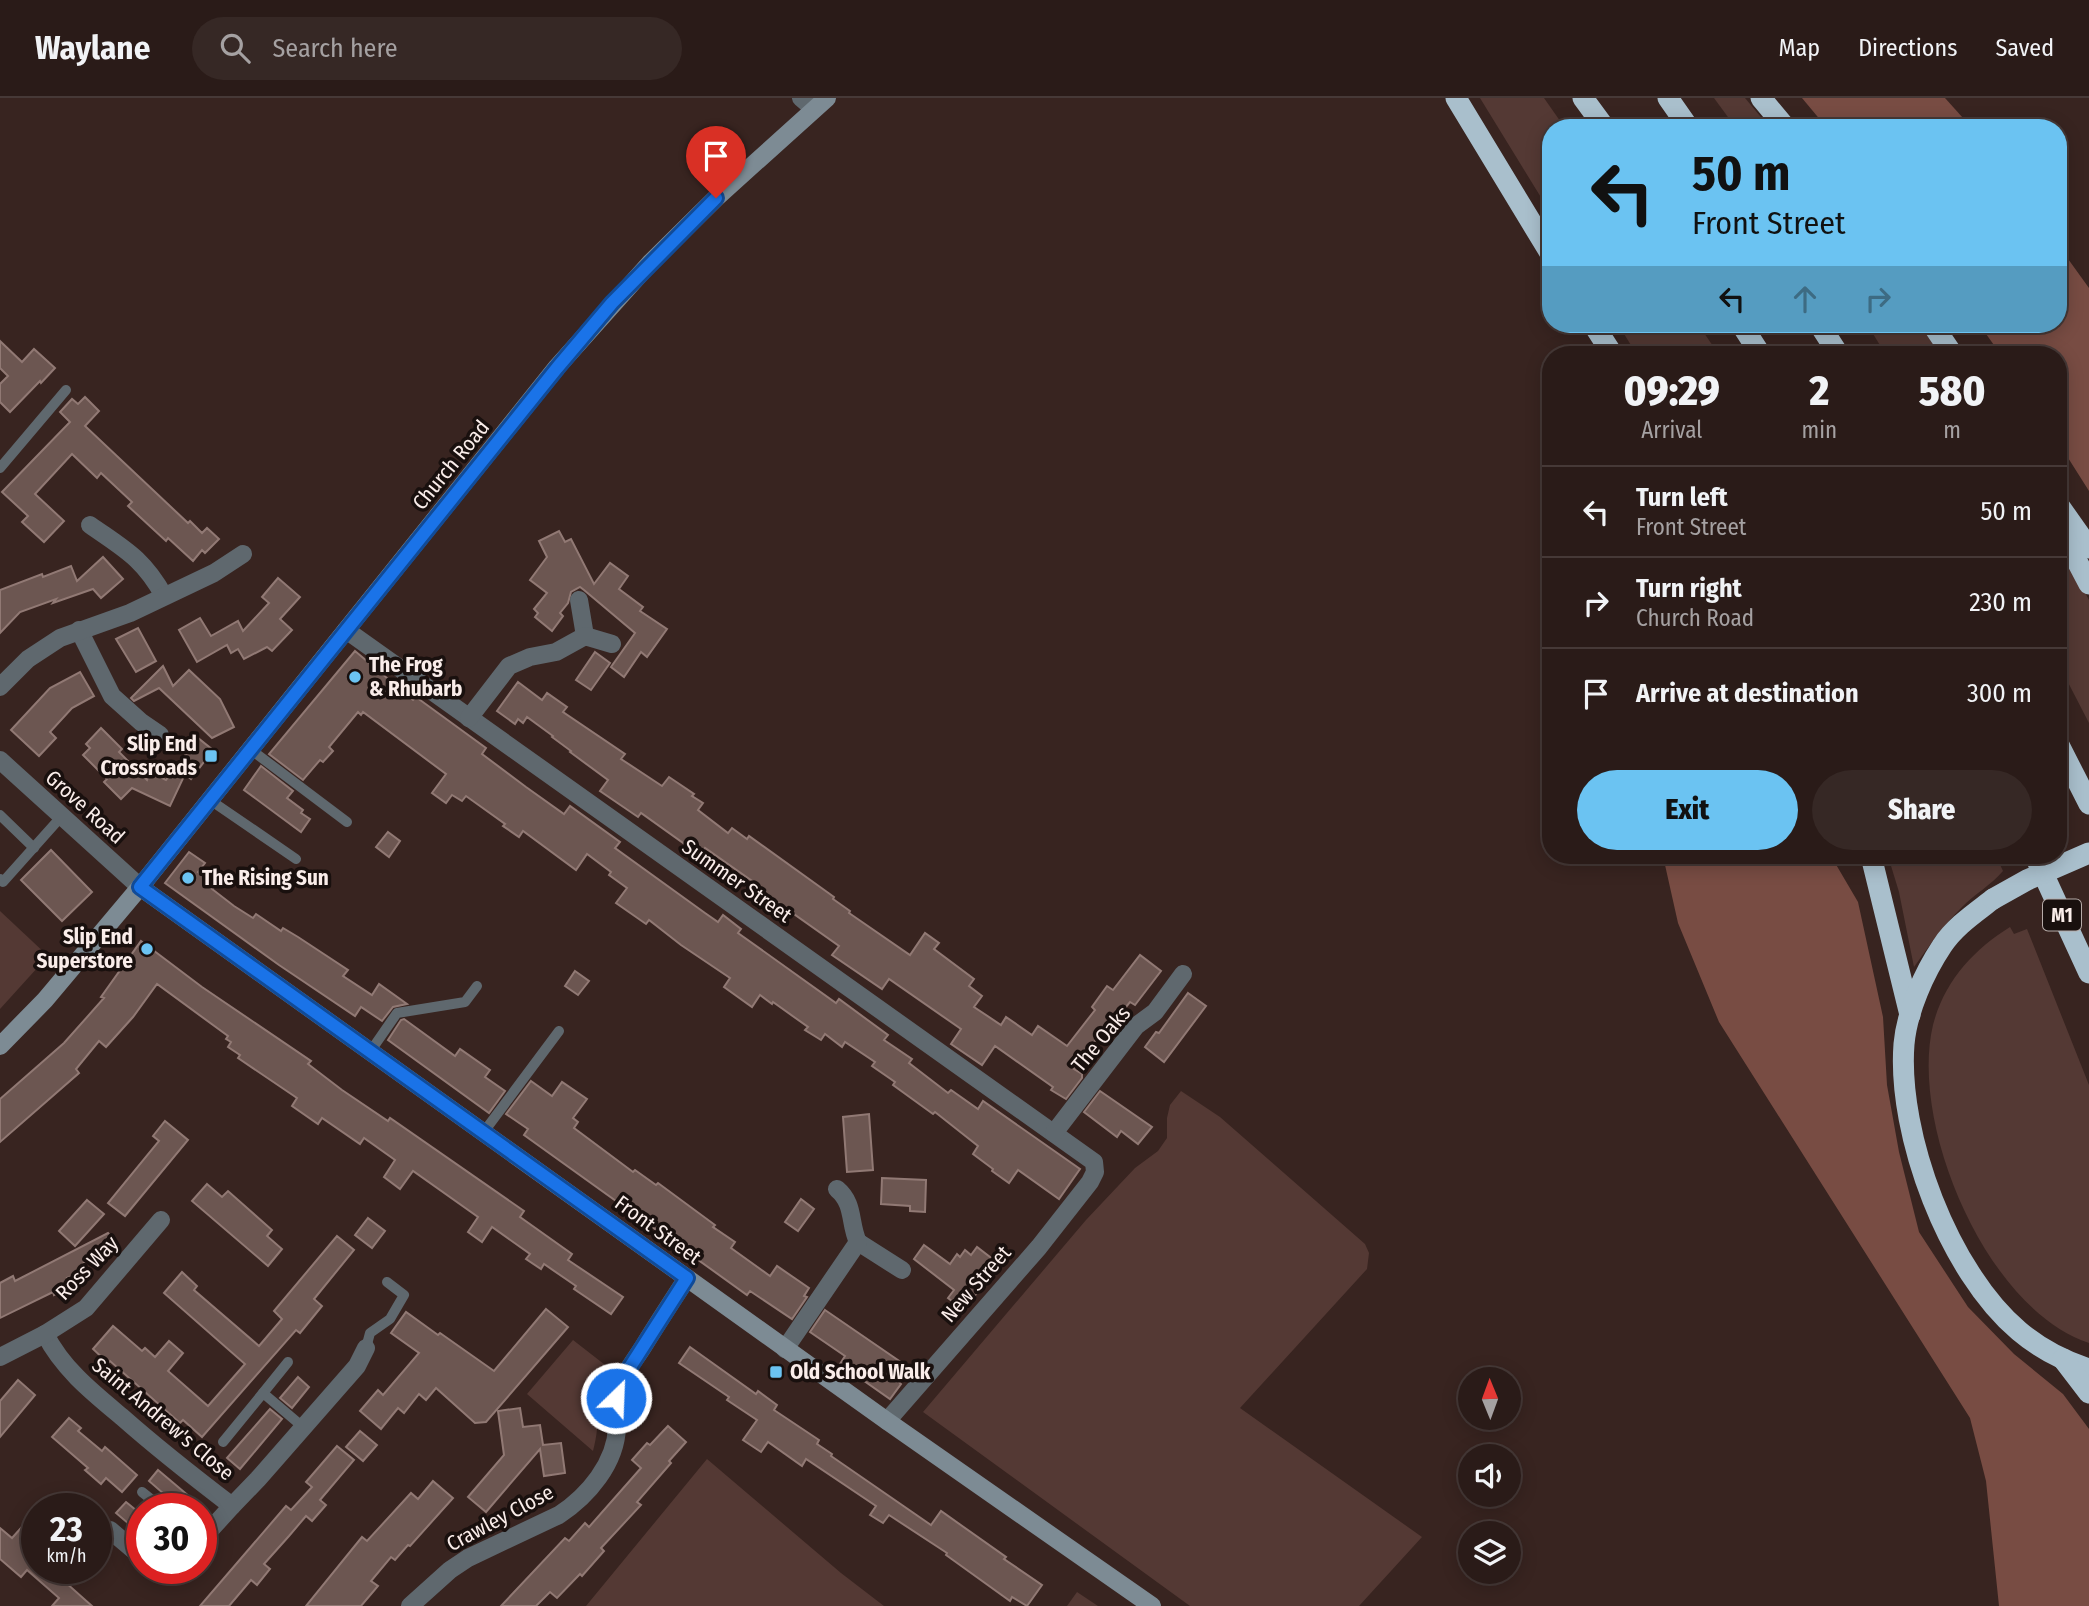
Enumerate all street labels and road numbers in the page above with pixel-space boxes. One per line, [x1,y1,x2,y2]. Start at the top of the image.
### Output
street label: Church Road [407,415,495,515]
street label: Grove Road [40,765,130,849]
street label: Summer Street [677,834,797,928]
road number: M1 [2043,900,2081,930]
street label: The Oaks [1066,1001,1136,1077]
street label: Front Street [610,1190,707,1270]
street label: Ross Way [50,1230,124,1306]
street label: New Street [936,1240,1017,1328]
street label: Saint Andrew's Close [87,1352,239,1486]
street label: Crawley Close [442,1479,558,1557]

